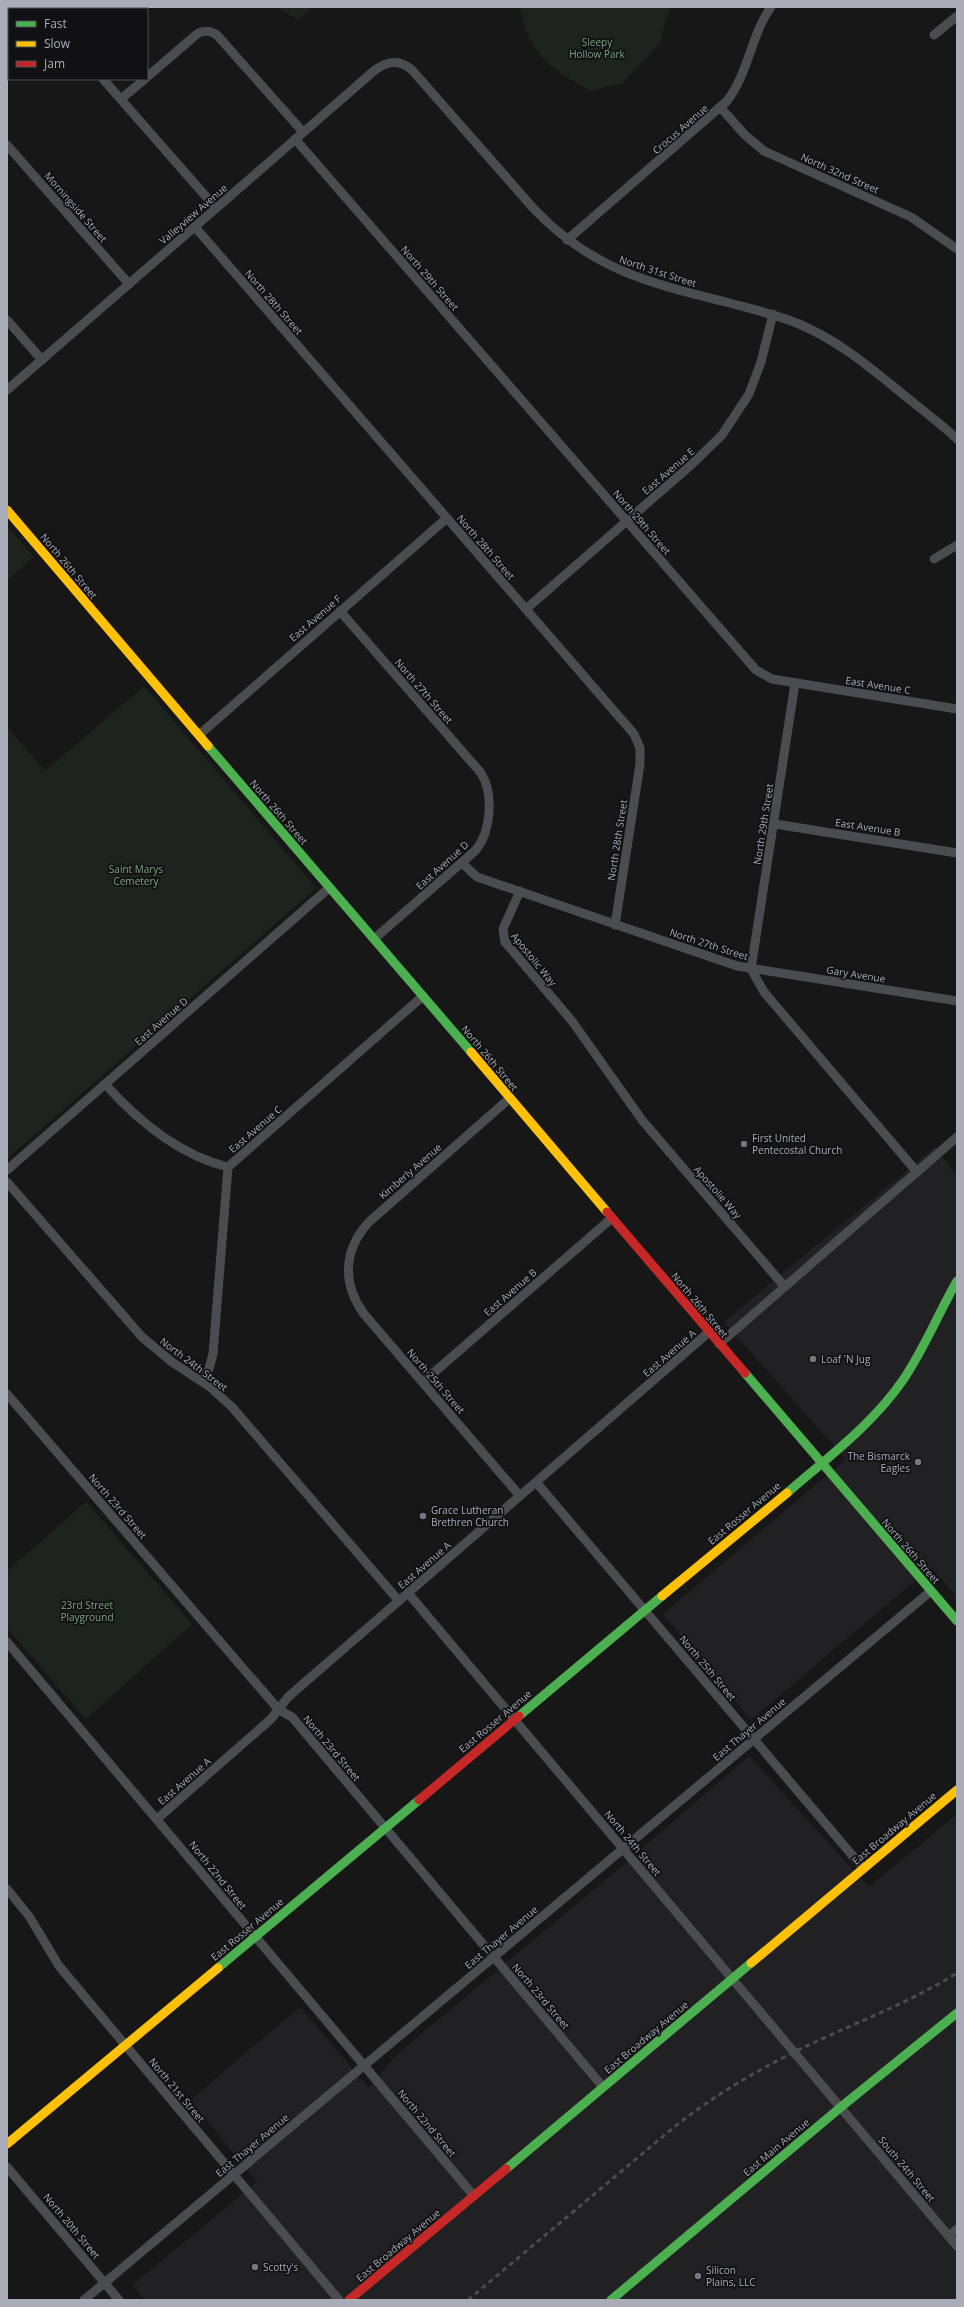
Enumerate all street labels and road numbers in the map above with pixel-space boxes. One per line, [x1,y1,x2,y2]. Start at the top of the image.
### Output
street label: Crocus Avenue [649,101,711,157]
street label: North 32nd Street [799,149,882,197]
street label: Morningside Street [42,169,111,245]
street label: Valleyview Avenue [156,180,230,247]
street label: North 29th Street [398,243,462,314]
street label: North 31st Street [618,252,699,290]
street label: North 28th Street [242,267,306,338]
street label: East Avenue E [639,444,697,498]
street label: North 29th Street [610,487,674,558]
street label: North 28th Street [454,512,518,583]
street label: North 26th Street [37,530,101,602]
street label: East Avenue F [286,592,344,644]
street label: North 27th Street [392,656,456,727]
street label: East Avenue C [844,673,912,697]
street label: North 26th Street [247,777,311,848]
street label: North 29th Street [750,782,776,865]
street label: North 28th Street [604,798,630,881]
street label: East Avenue B [834,815,902,839]
street label: East Avenue D [413,837,471,893]
street label: North 27th Street [668,925,750,963]
street label: Apostolic Way [508,929,561,989]
street label: Gary Avenue [826,962,887,986]
street label: East Avenue D [131,994,191,1048]
street label: North 26th Street [458,1022,522,1094]
street label: East Avenue C [226,1102,284,1156]
street label: Kimberly Avenue [376,1140,445,1202]
street label: Apostolie Way [691,1163,746,1222]
street label: East Avenue B [481,1265,539,1319]
street label: North 26th Street [668,1269,732,1341]
street label: East Avenue A [640,1326,699,1380]
street label: North 24th Street [157,1334,231,1394]
street label: North 25th Street [404,1346,468,1417]
street label: North 23rd Street [86,1470,150,1542]
street label: East Rosser Avenue [705,1478,784,1548]
street label: North 26th Street [879,1516,943,1587]
street label: East Avenue A [395,1538,454,1592]
street label: North 25th Street [676,1632,740,1704]
street label: East Rosser Avenue [456,1686,535,1756]
street label: East Thayer Avenue [710,1694,789,1764]
street label: North 23rd Street [300,1712,364,1784]
street label: East Avenue A [155,1754,214,1808]
street label: East Broadway Avenue [849,1788,939,1867]
street label: North 24th Street [601,1807,665,1879]
street label: North 22nd Street [186,1838,250,1912]
street label: East Rosser Avenue [208,1894,287,1964]
street label: East Thayer Avenue [462,1902,541,1972]
street label: North 23rd Street [509,1960,573,2032]
street label: East Broadway Avenue [601,1997,691,2076]
street label: North 21st Street [146,2055,208,2126]
street label: North 22nd Street [395,2086,460,2160]
street label: East Thayer Avenue [213,2110,292,2180]
street label: East Main Avenue [740,2115,812,2179]
street label: South 24th Street [875,2133,939,2205]
street label: North 20th Street [40,2190,104,2262]
street label: East Broadway Avenue [353,2205,443,2284]

